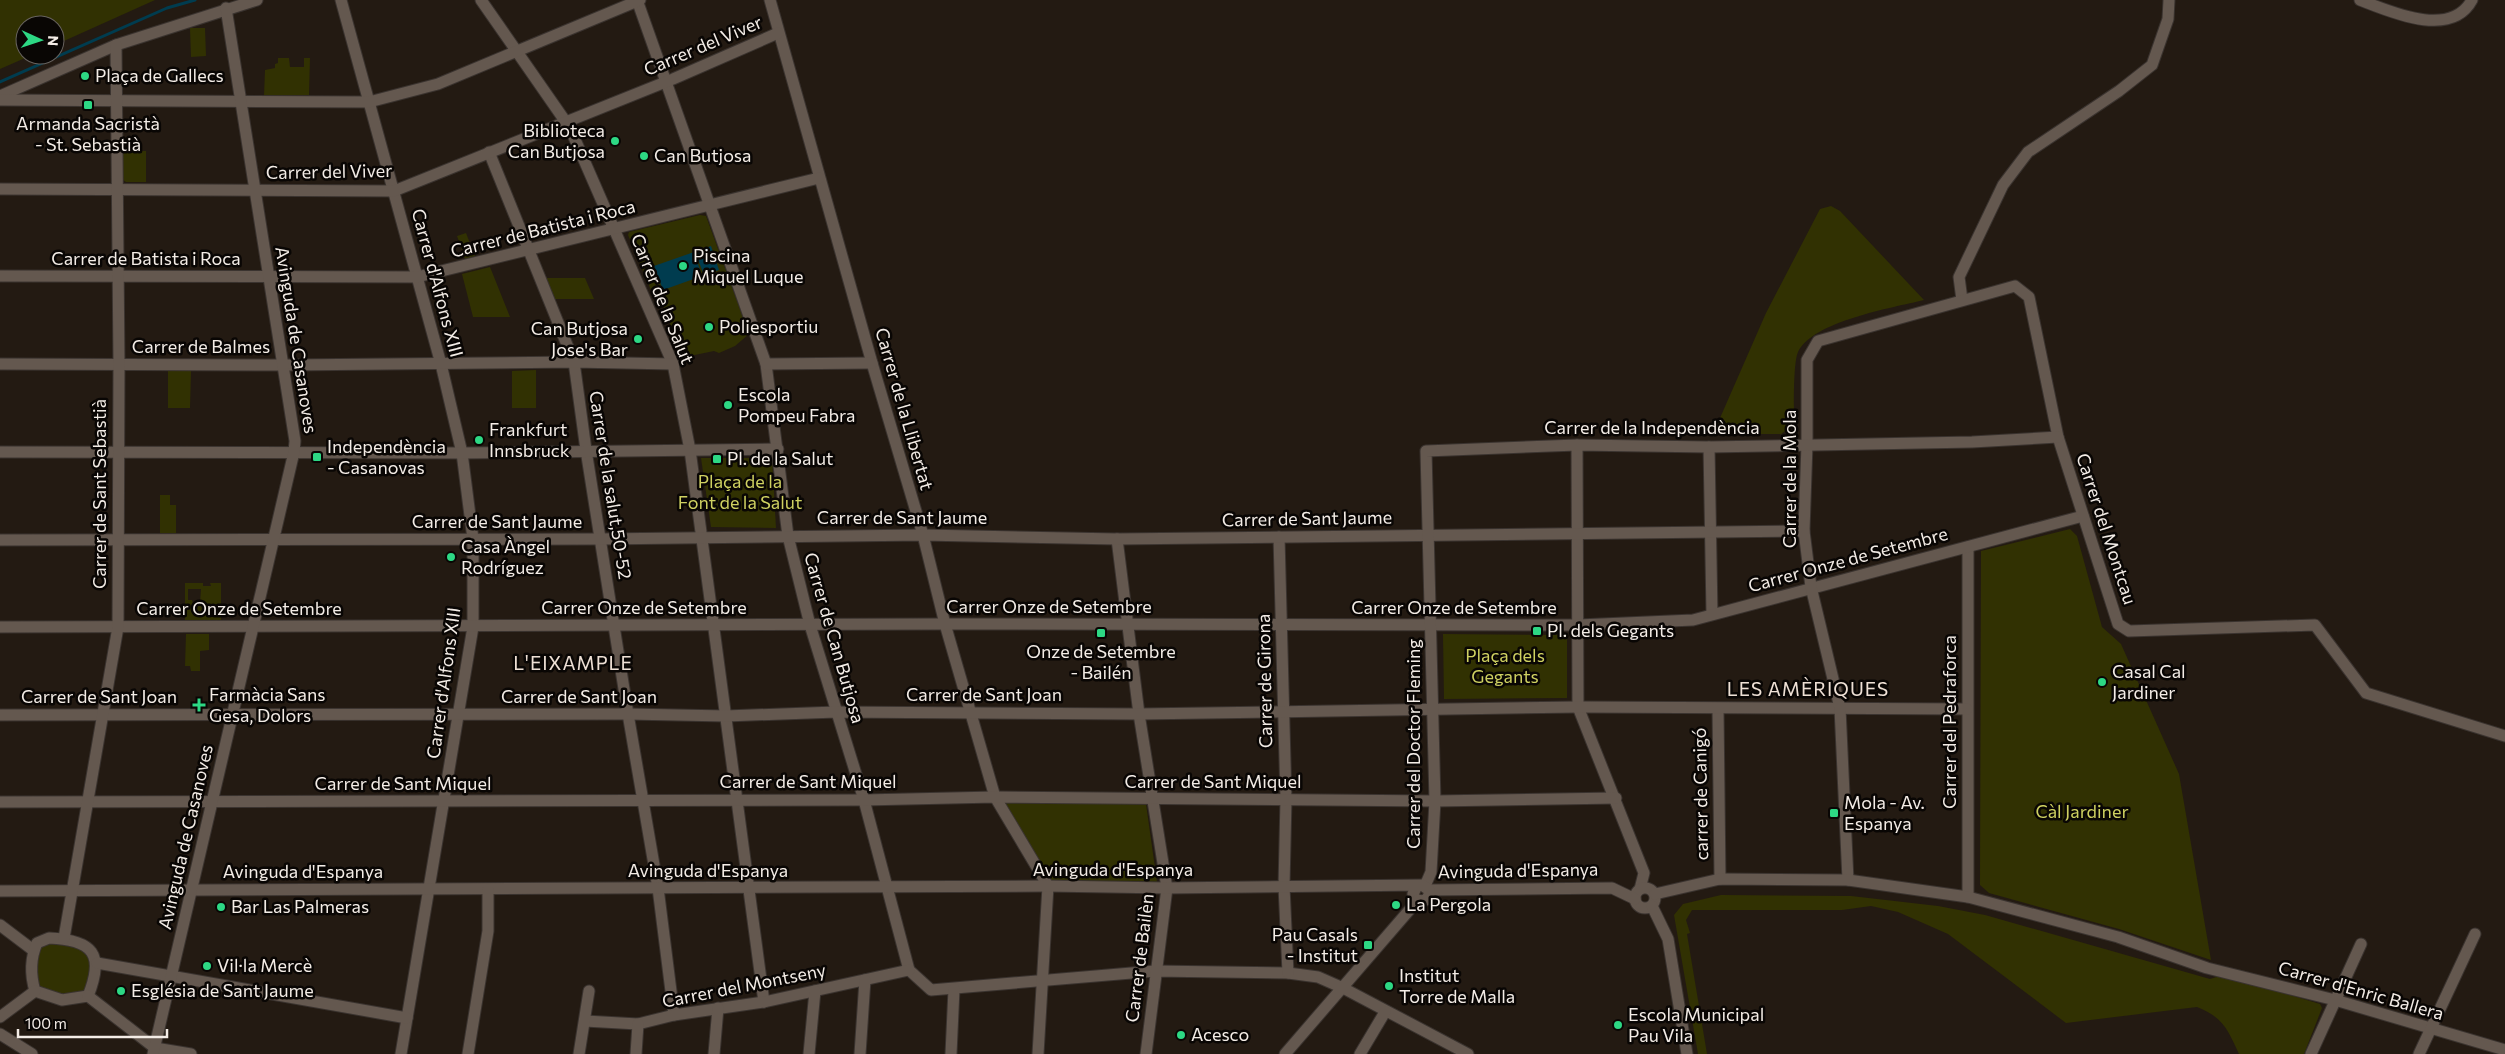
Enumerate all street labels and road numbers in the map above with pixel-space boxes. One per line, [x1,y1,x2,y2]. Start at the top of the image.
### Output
street label: Carrer del Viver [640,10,765,80]
street label: Carrer del Viver [266,159,392,183]
street label: Carrer de Batista i Roca [448,194,637,262]
street label: Carrer d'Alfons XIII [408,206,468,359]
street label: Carrer de la Salut [627,230,699,367]
street label: Avinguda de Casanoves [271,245,323,435]
street label: Carrer de Batista i Roca [51,247,241,269]
street label: Carrer de la Llibertat [871,325,939,492]
street label: Carrer de Balmes [132,335,270,357]
street label: Carrer de la salut,50-52 [585,389,637,581]
street label: Carrer de Sant Sebastià [88,399,110,589]
street label: Carrer de la Mola [1778,410,1800,548]
street label: Carrer de la Independència [1544,416,1760,438]
street label: Carrer del Montcau [2072,450,2142,607]
street label: Carrer de Sant Jaume [817,506,987,528]
street label: Carrer de Sant Jaume [1222,506,1392,530]
street label: Carrer de Sant Jaume [412,510,582,532]
street label: Carrer Onze de Setembre [1746,522,1950,596]
street label: Carrer de Can Butjosa [800,550,870,726]
street label: Carrer Onze de Setembre [946,595,1152,617]
street label: Carrer Onze de Setembre [541,596,747,618]
street label: Carrer Onze de Setembre [1351,596,1557,618]
street label: Carrer Onze de Setembre [136,597,342,619]
street label: Carrer d'Alfons XIII [421,606,465,760]
street label: Carrer de Girona [1252,614,1276,748]
street label: Carrer del Pedraforca [1938,635,1960,809]
street label: Carrer del Doctor Fleming [1402,639,1424,849]
street label: Carrer de Sant Joan [906,683,1062,705]
street label: Carrer de Sant Joan [21,685,177,707]
street label: Carrer de Sant Joan [501,685,657,707]
street label: carrer de Canigó [1688,727,1712,861]
street label: Avinguda de Casanoves [153,742,217,931]
street label: Carrer de Sant Miquel [720,770,896,792]
street label: Carrer de Sant Miquel [1125,770,1301,792]
street label: Carrer de Sant Miquel [315,772,491,794]
street label: Avinguda d'Espanya [1033,858,1193,880]
street label: Avinguda d'Espanya [1438,858,1598,882]
street label: Avinguda d'Espanya [628,859,788,881]
street label: Avinguda d'Espanya [223,860,383,882]
street label: Carrer de Bailèn [1120,892,1158,1023]
street label: Carrer d'Enric Ballera [2276,956,2447,1024]
street label: Carrer del Montseny [660,958,828,1012]

